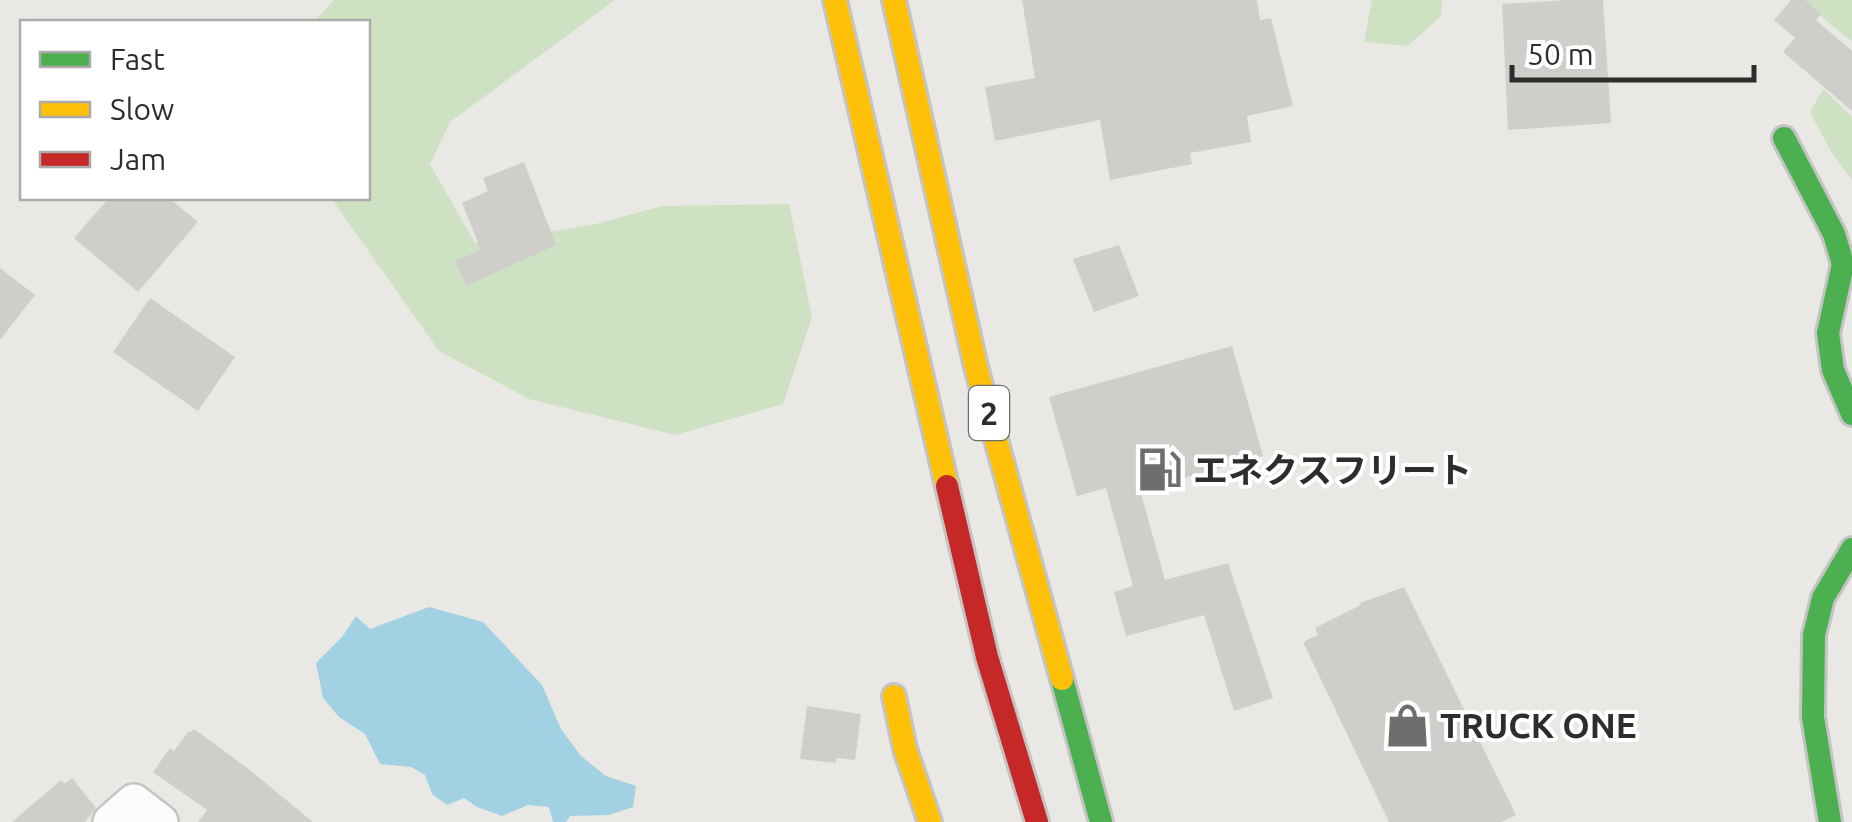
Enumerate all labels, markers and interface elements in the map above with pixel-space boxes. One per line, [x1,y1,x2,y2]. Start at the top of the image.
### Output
legend [20,20,370,200]
scale bar [1512,20,1754,82]
text: 50 m [1527,37,1594,71]
text: Fast [110,42,165,76]
text: Slow [110,92,174,126]
text: Jam [110,142,166,176]
road number: 2 [969,386,1009,440]
fuel station icon: エネクスフリート [1136,446,1184,494]
place label: エネクスフリート [1193,450,1472,490]
shop icon: TRUCK ONE [1383,701,1431,749]
place label: TRUCK ONE [1440,705,1637,745]

